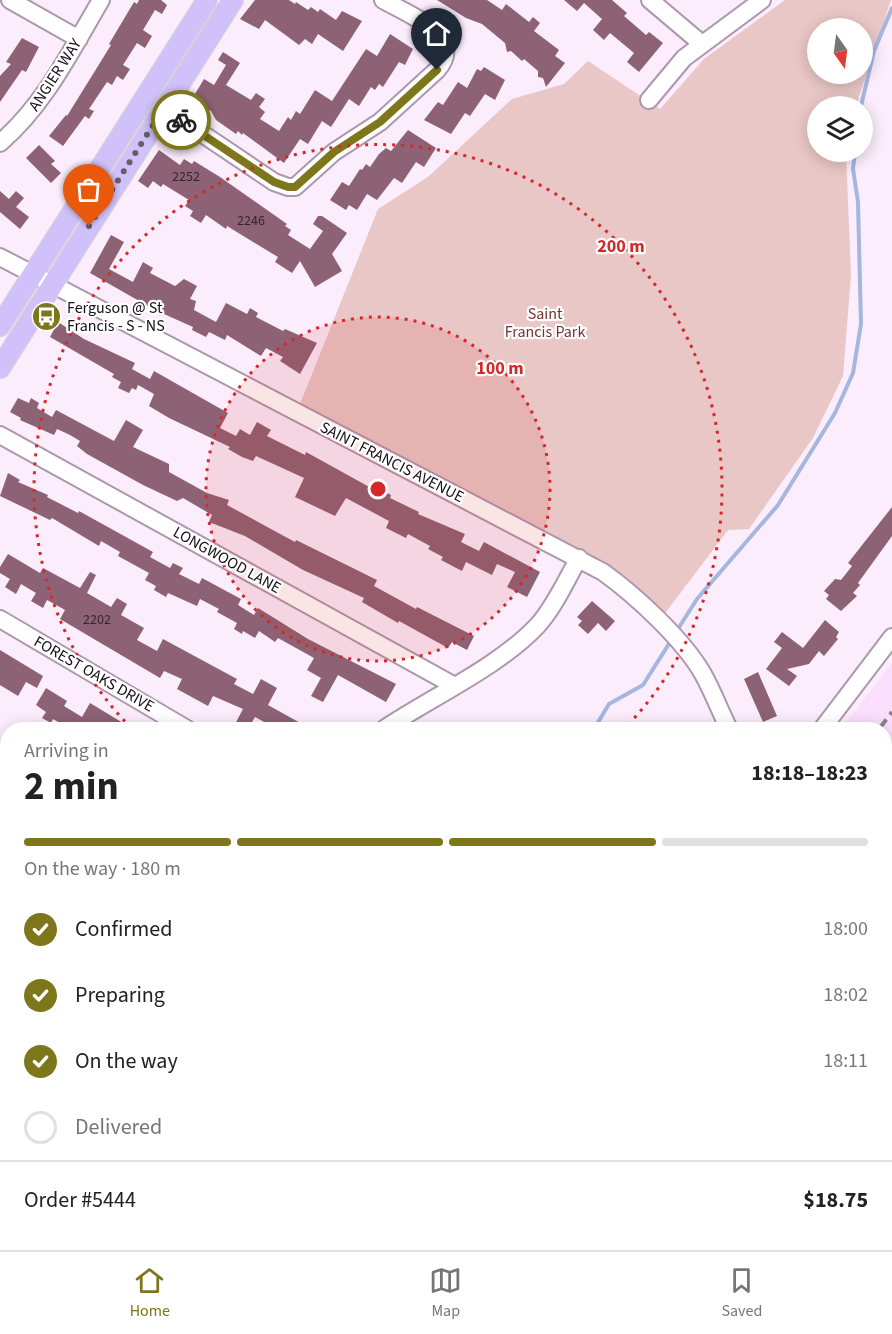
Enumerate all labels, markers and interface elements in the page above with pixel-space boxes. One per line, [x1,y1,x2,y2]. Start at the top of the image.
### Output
pin [411,8,462,70]
icon: home [420,17,453,50]
north arrow [807,18,873,84]
map controls [807,18,873,162]
street label: ANGIER WAY [23,34,87,116]
courier [151,90,211,150]
button: layers [807,96,873,162]
icon: bike [165,104,198,137]
pin [63,164,114,226]
house number: 2252 [172,167,200,187]
icon: bag [72,173,105,206]
house number: 2246 [237,211,265,231]
text: 200 m [597,234,645,259]
place label: Ferguson @ St Francis - S - NS [67,297,165,337]
bus stop icon: Ferguson @ St Francis - S - NS [30,301,62,333]
park label: Saint Francis Park [505,303,585,343]
text: 100 m [476,356,524,381]
street label: SAINT FRANCIS AVENUE [316,416,468,508]
centre of rings [368,479,388,499]
street label: LONGWOOD LANE [169,521,285,599]
house number: 2202 [83,610,111,630]
street label: FOREST OAKS DRIVE [30,631,158,717]
text: Arriving in [24,737,109,765]
text: 18:18–18:23 [751,757,868,789]
text: 2 min [24,759,119,815]
text: On the way · 180 m [24,855,181,883]
icon: check [24,913,57,946]
text: Confirmed [75,913,172,945]
text: 18:00 [823,915,868,943]
icon: check [24,979,57,1012]
text: Preparing [75,979,165,1011]
text: 18:02 [823,981,868,1009]
icon: check [24,1045,57,1078]
text: On the way [75,1045,178,1077]
text: 18:11 [823,1047,868,1075]
text: Delivered [75,1111,162,1143]
text: Order #5444 [24,1184,136,1216]
text: $18.75 [803,1184,868,1216]
tab: Home [130,1264,170,1322]
tab: Map [429,1264,462,1322]
tab: Saved [722,1264,762,1322]

